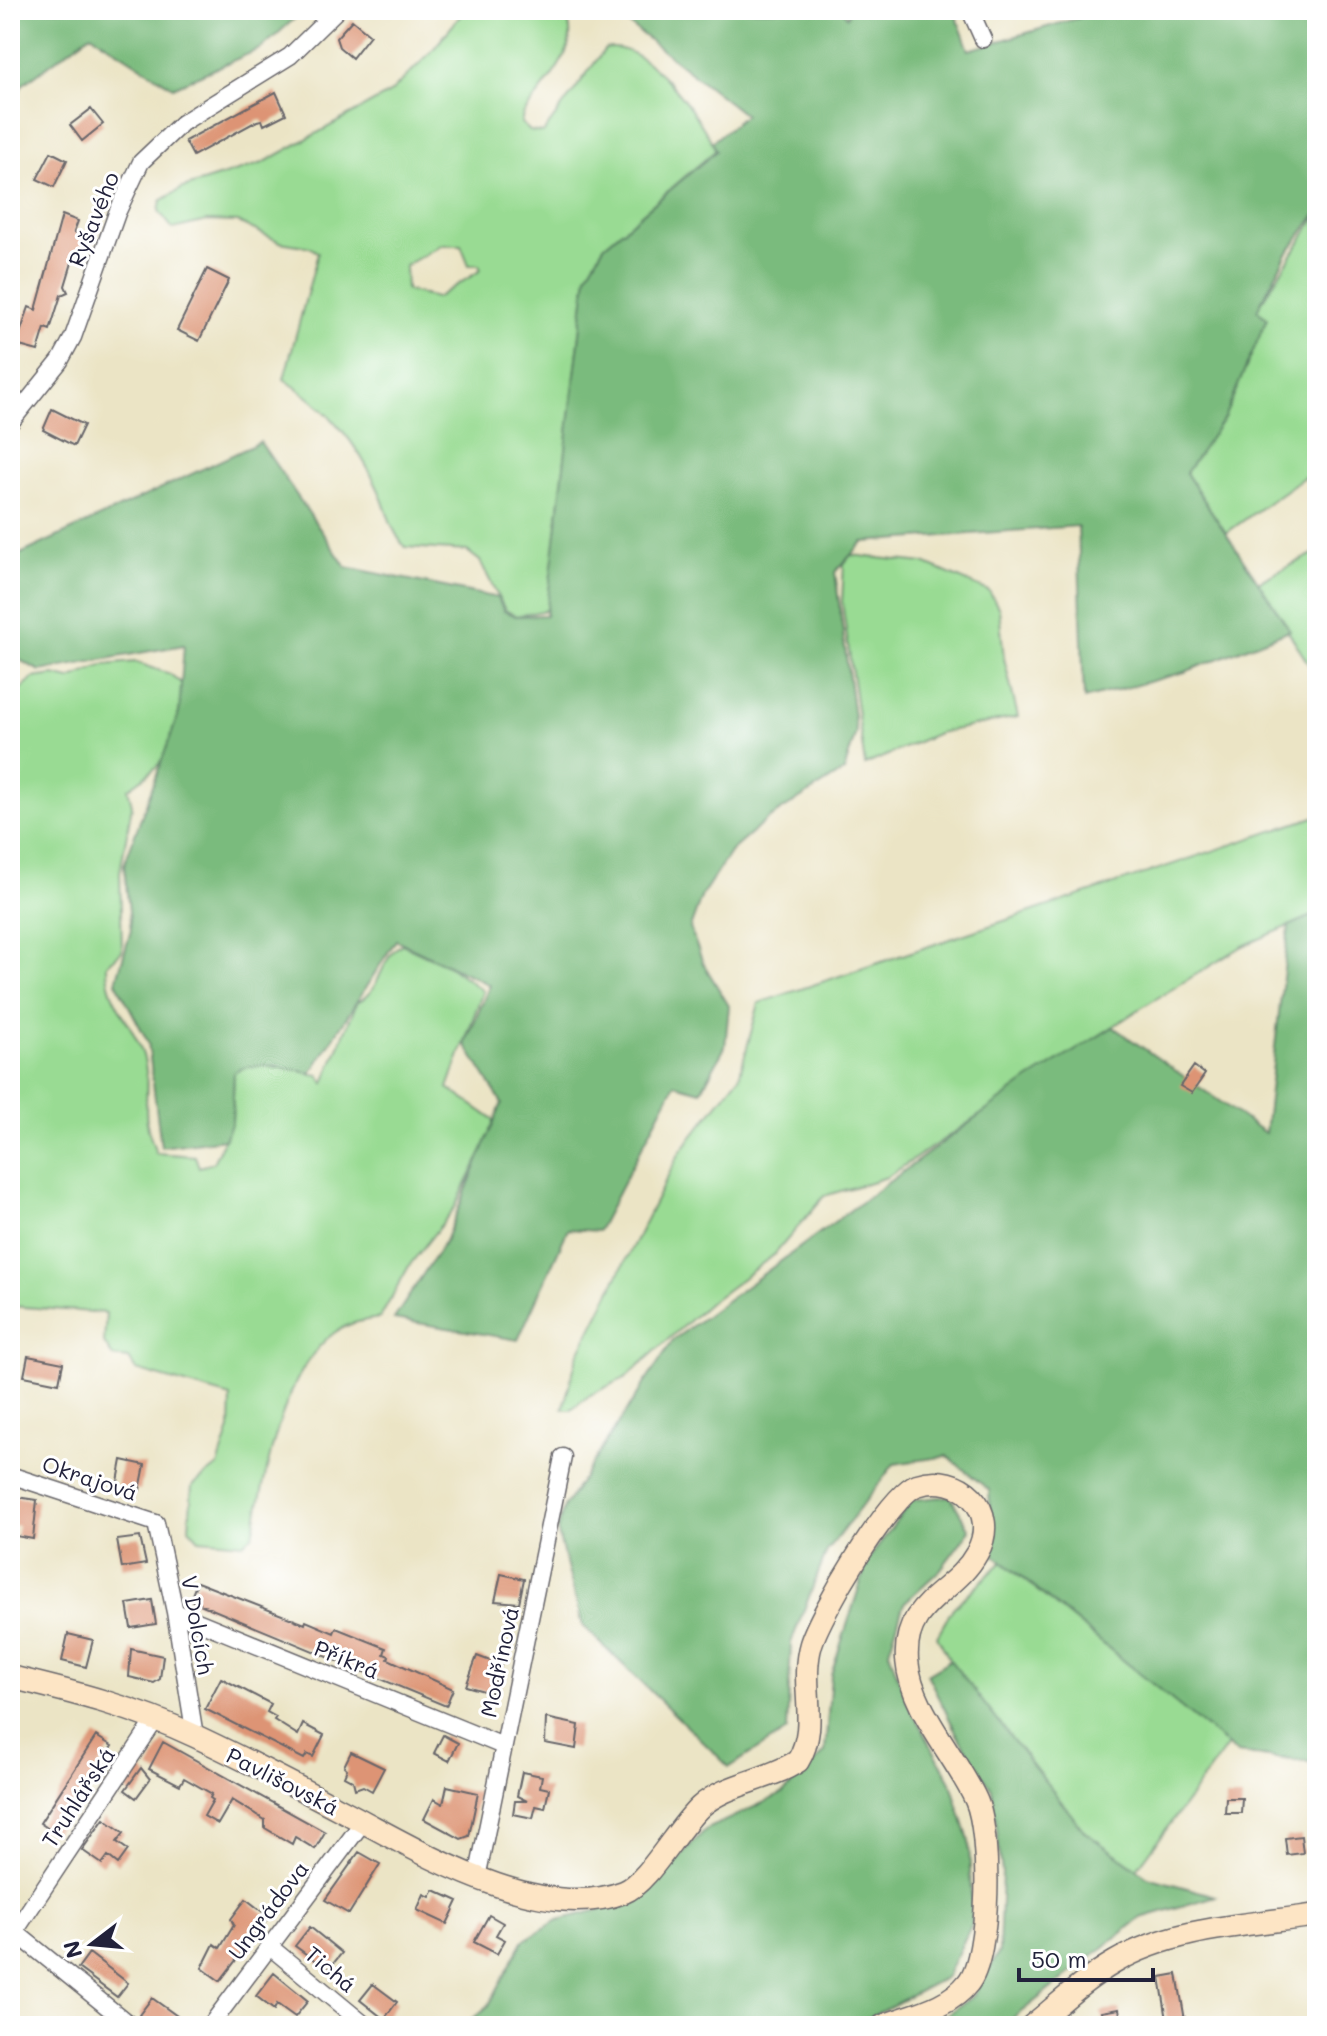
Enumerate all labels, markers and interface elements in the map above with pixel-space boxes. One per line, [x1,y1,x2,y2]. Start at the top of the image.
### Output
street label: Ryšavého [61,167,125,271]
street label: Okrajová [39,1449,141,1507]
street label: V Dolcích [175,1573,221,1677]
street label: Modřínová [473,1604,525,1720]
street label: Příkrá [310,1633,384,1685]
street label: Pavlišovská [222,1740,344,1822]
street label: Truhlářská [35,1741,121,1853]
street label: Ungrádova [221,1855,315,1965]
north arrow [52,1904,132,1984]
scale bar [1019,1932,1153,1982]
text: N [56,1938,89,1962]
street label: Tichá [299,1939,363,1999]
text: 50 m [1031,1943,1087,1974]

